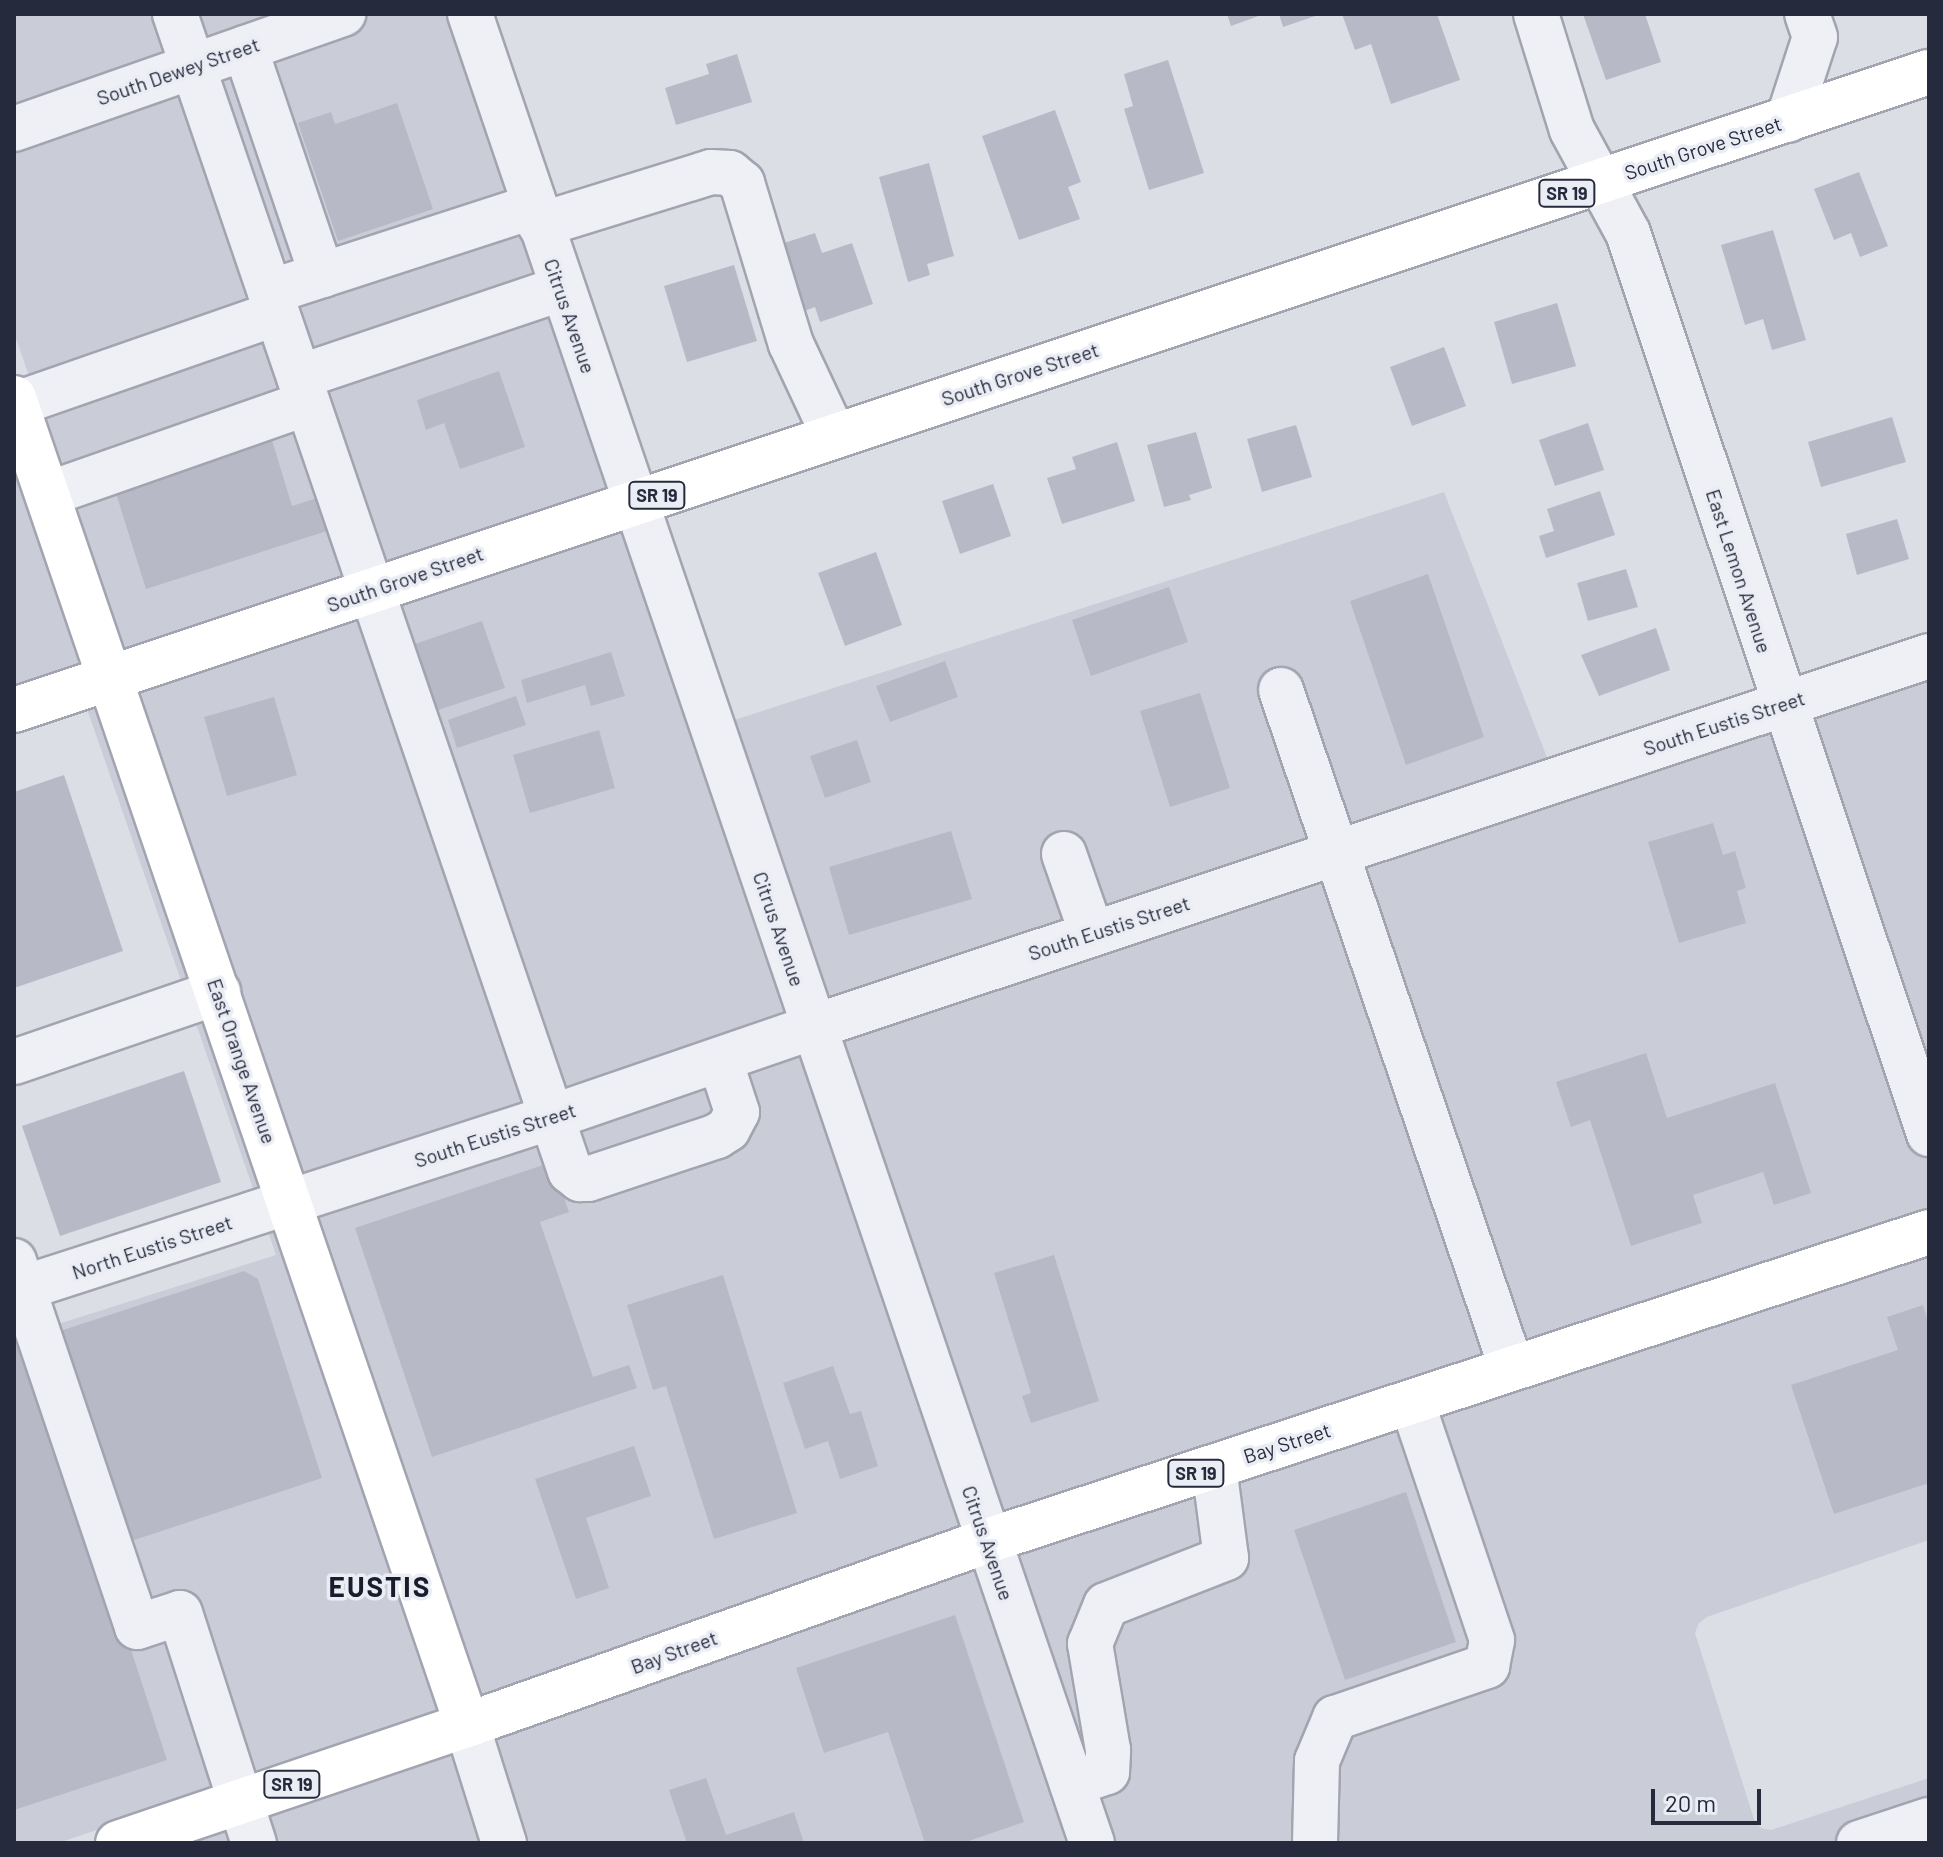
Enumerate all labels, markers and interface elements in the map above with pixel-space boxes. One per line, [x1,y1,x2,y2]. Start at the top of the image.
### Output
street label: South Dewey Street [94,32,262,110]
street label: South Grove Street [1621,111,1785,185]
road number: SR 19 [1537,179,1597,207]
street label: Citrus Avenue [539,256,601,376]
street label: South Grove Street [938,337,1102,411]
road number: SR 19 [627,481,687,509]
street label: East Lemon Avenue [1701,486,1777,656]
street label: South Grove Street [324,541,486,617]
street label: South Eustis Street [1640,686,1808,760]
street label: Citrus Avenue [748,869,810,989]
street label: South Eustis Street [1025,891,1193,965]
street label: East Orange Avenue [203,975,281,1147]
street label: South Eustis Street [411,1098,579,1172]
street label: North Eustis Street [69,1210,235,1284]
street label: Bay Street [1240,1418,1334,1468]
road number: SR 19 [1166,1459,1226,1487]
street label: Citrus Avenue [957,1483,1019,1603]
district label: EUSTIS [329,1569,431,1603]
street label: Bay Street [627,1625,721,1679]
road number: SR 19 [262,1770,322,1798]
scale bar [1655,1773,1765,1823]
text: 20 m [1665,1788,1716,1817]

